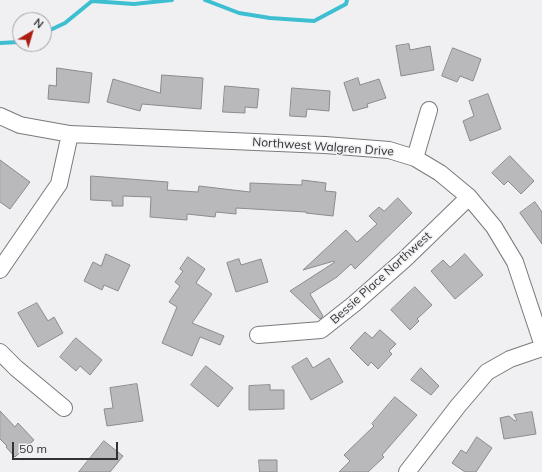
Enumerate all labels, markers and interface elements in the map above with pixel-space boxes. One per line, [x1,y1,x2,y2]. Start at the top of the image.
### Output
north arrow [12,12,52,52]
text: N [31,15,46,31]
street label: Northwest Walgren Drive [252,135,394,159]
street label: Bessie Place Northwest [327,229,435,327]
scale bar [14,434,120,460]
text: 50 m [19,441,47,456]

